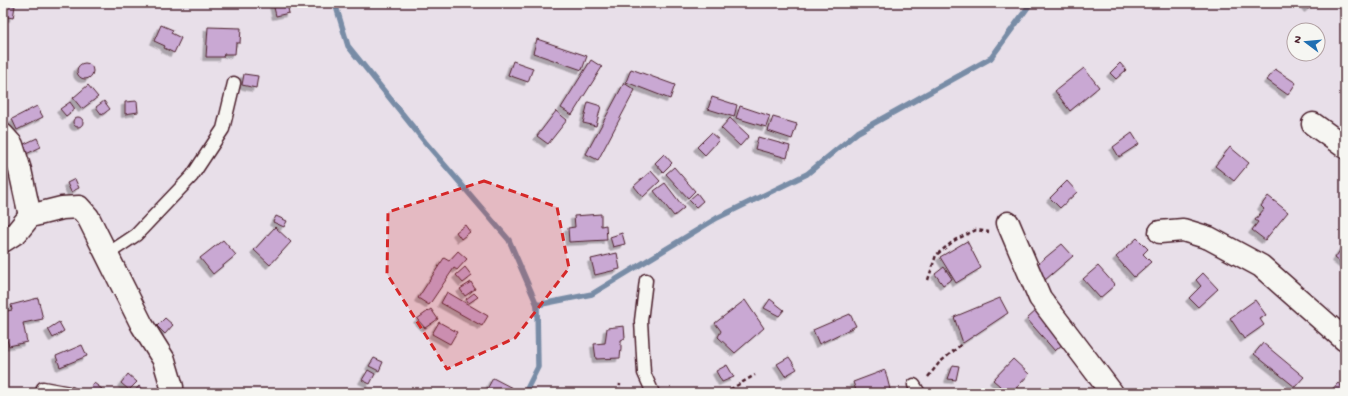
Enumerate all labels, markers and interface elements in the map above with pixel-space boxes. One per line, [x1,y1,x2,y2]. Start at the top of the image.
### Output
north arrow [1286,22,1326,62]
text: N [1292,35,1305,45]

